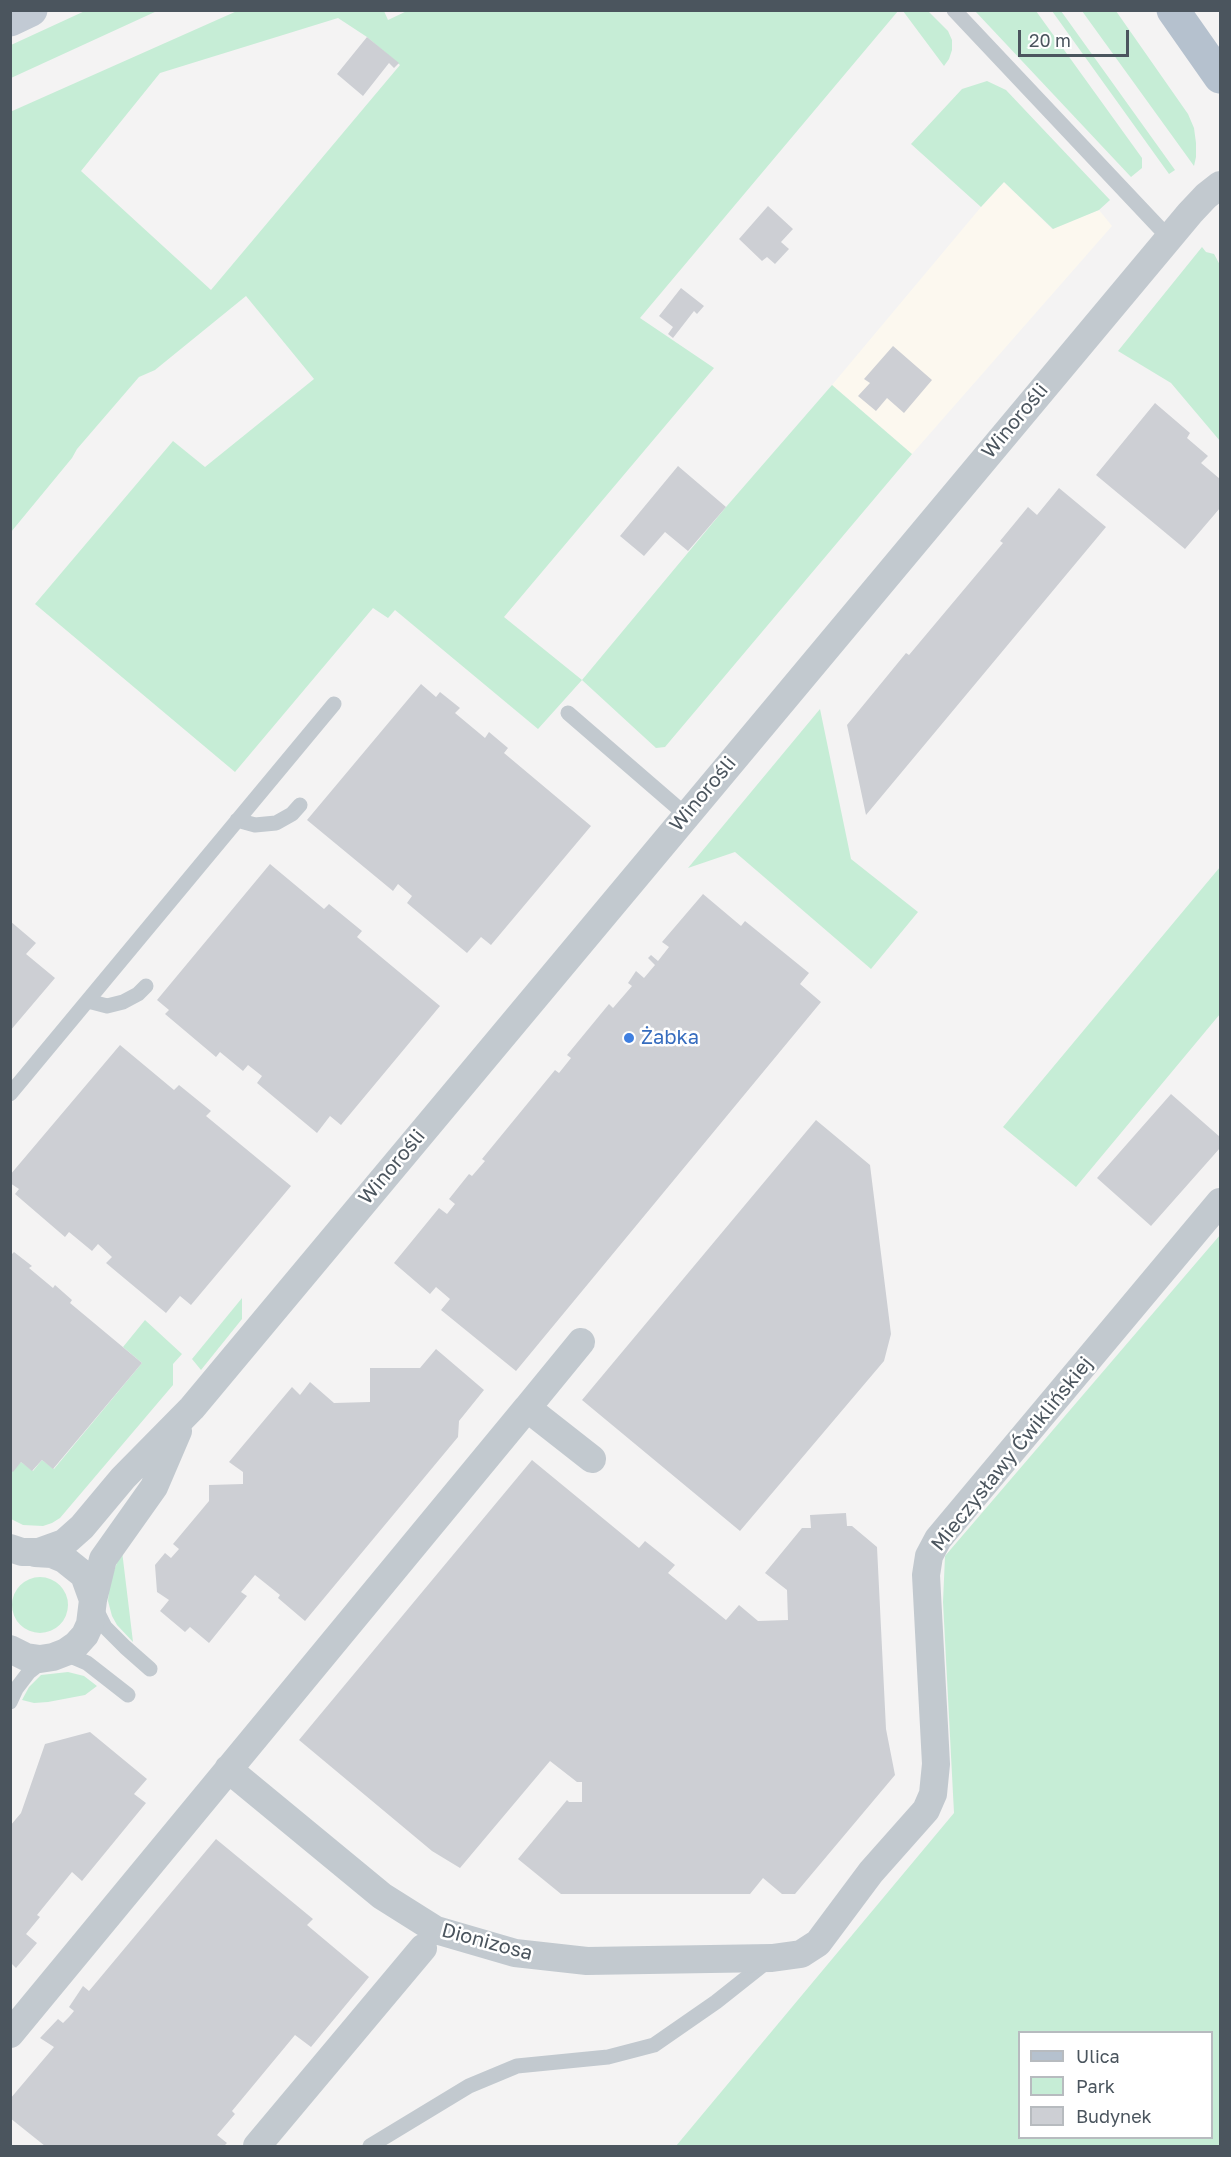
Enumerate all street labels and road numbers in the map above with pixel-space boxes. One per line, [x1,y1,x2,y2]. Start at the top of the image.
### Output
street label: Winorośli [977,379,1053,463]
street label: Winorośli [665,752,741,836]
street label: Winorośli [354,1125,430,1209]
street label: Mieczysławy Ćwiklińskiej [926,1352,1098,1556]
street label: Dionizosa [439,1918,535,1966]

